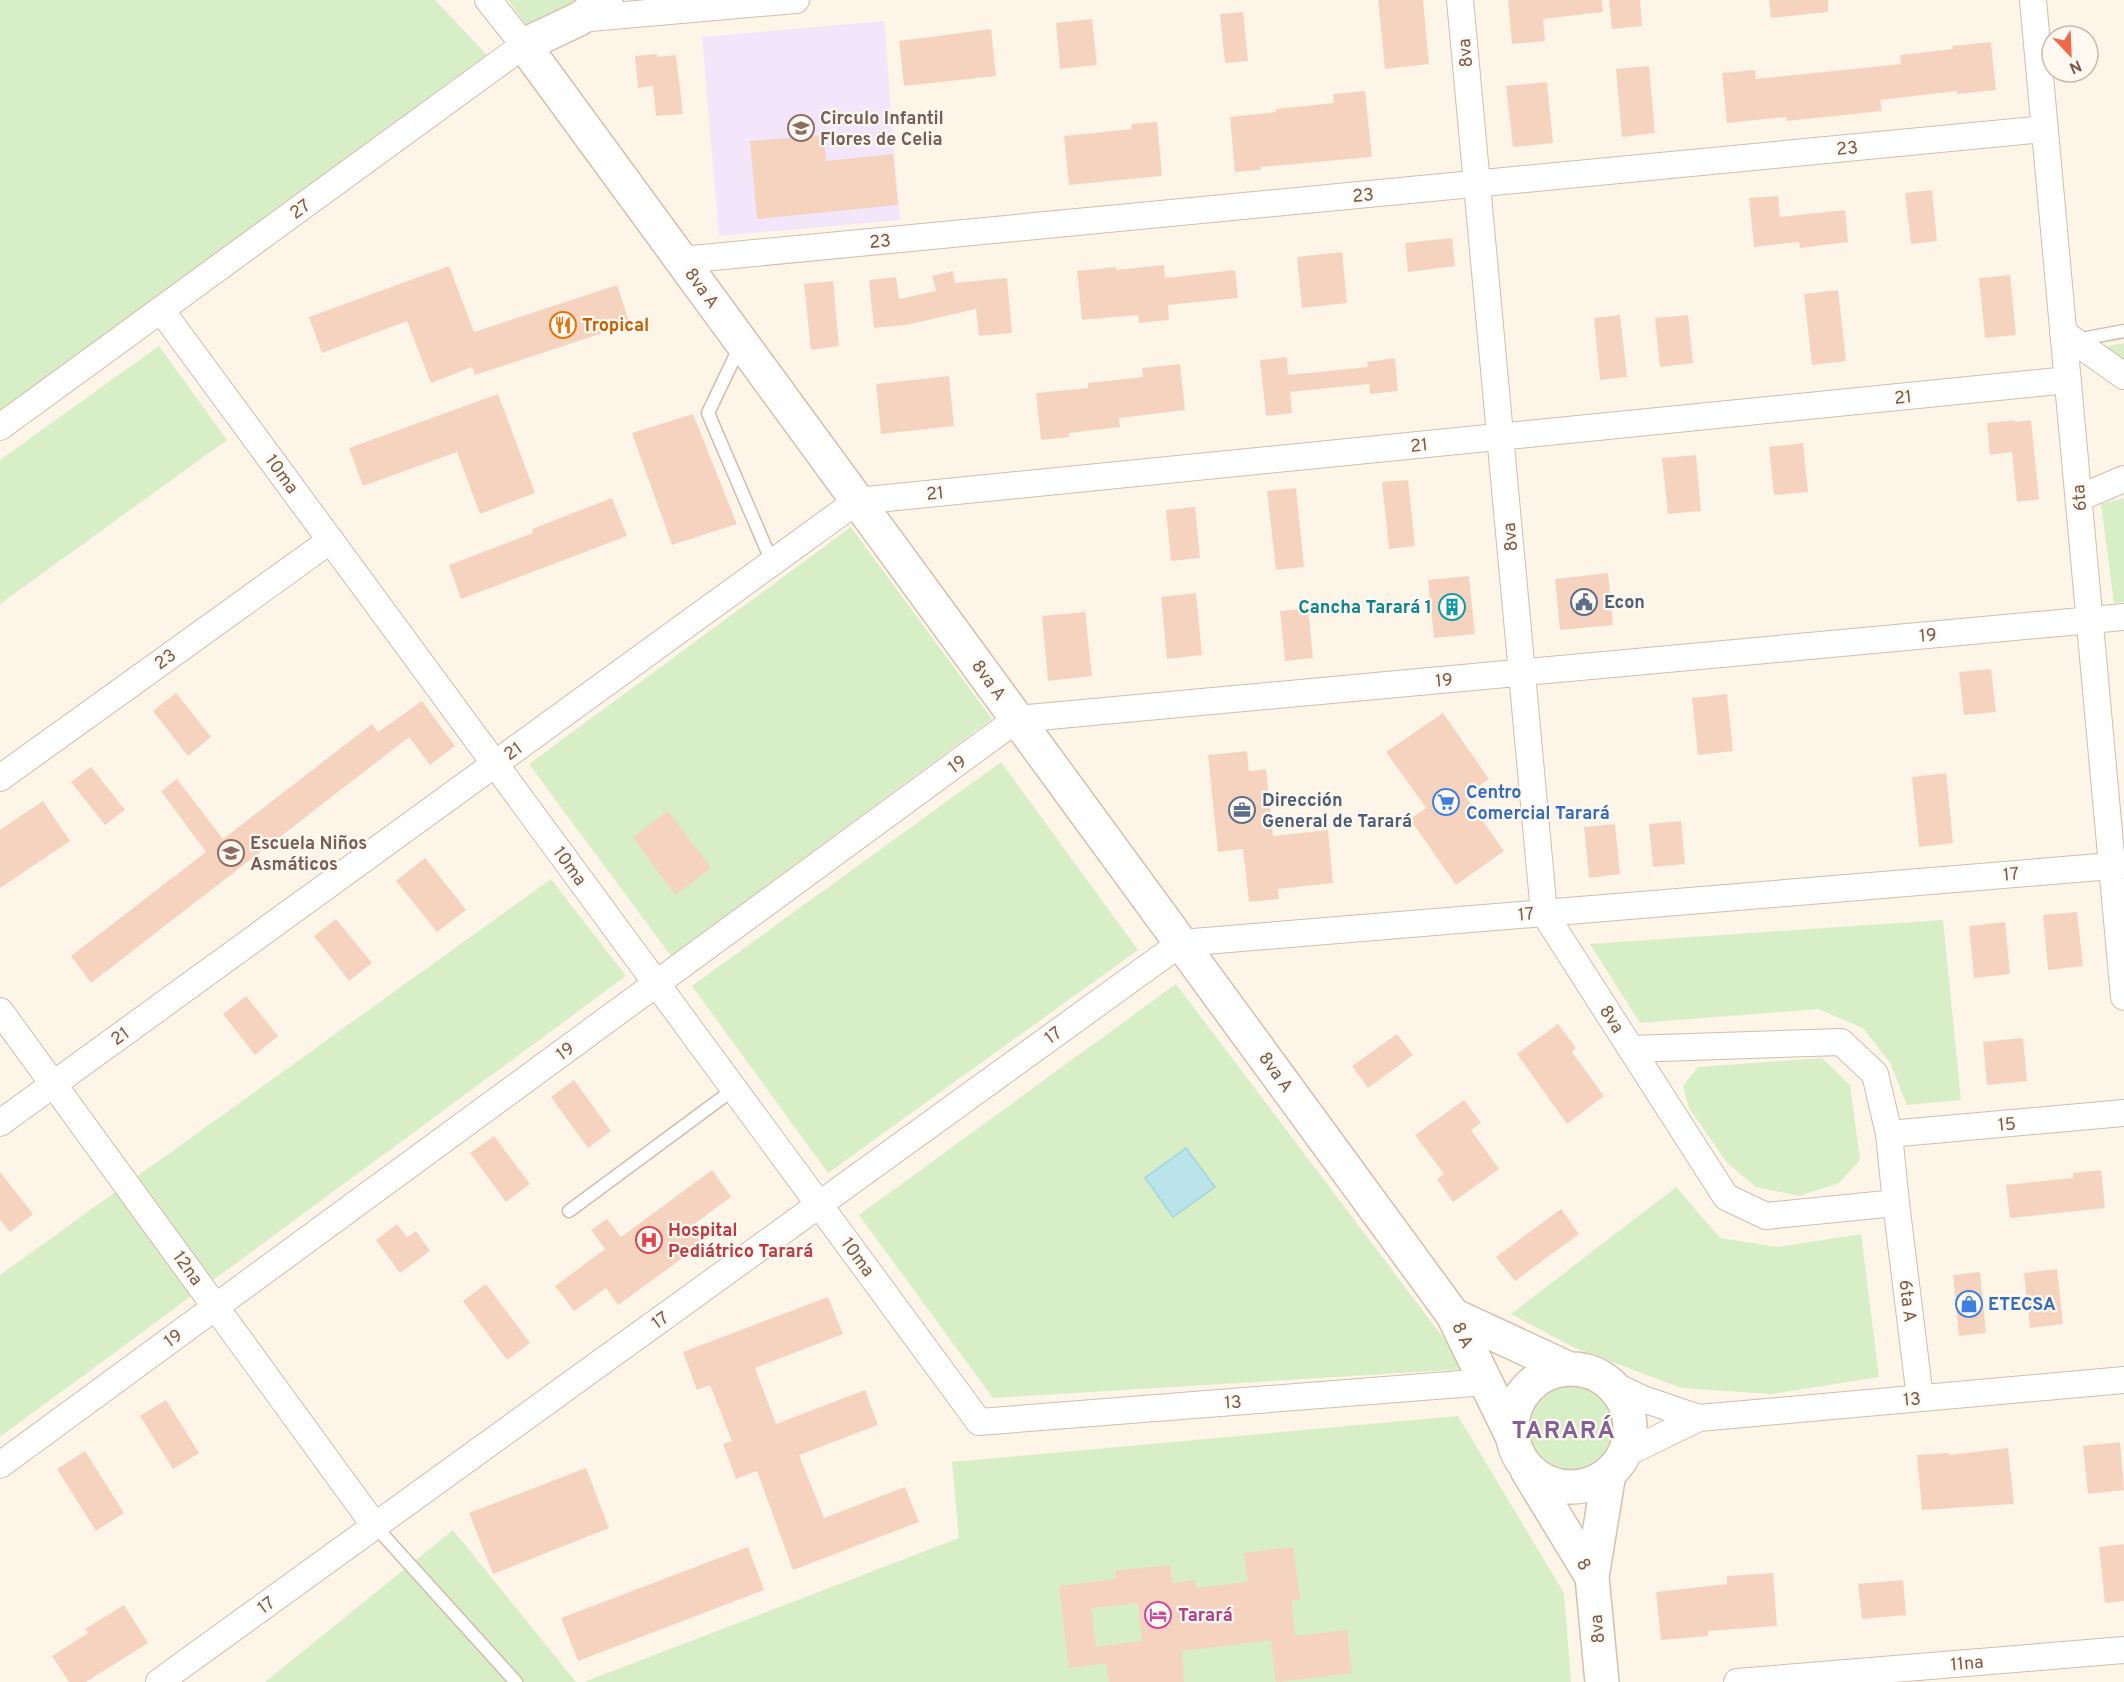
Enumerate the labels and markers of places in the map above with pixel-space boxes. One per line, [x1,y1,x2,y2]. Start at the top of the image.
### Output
place label: Circulo Infantil Flores de Celia [820,108,944,152]
school or university icon: Circulo Infantil Flores de Celia [786,113,816,143]
restaurant icon: Tropical [548,310,578,340]
place label: Tropical [582,315,649,338]
public building icon: Econ [1569,587,1599,617]
building icon: Cancha Tarará 1 [1437,592,1467,622]
place label: Econ [1604,592,1645,615]
place label: Cancha Tarará 1 [1298,597,1432,620]
place label: Centro Comercial Tarará [1466,782,1610,826]
supermarket icon: Centro Comercial Tarará [1431,787,1461,817]
place label: Dirección General de Tarará [1262,790,1412,834]
office icon: Dirección General de Tarará [1227,795,1257,825]
place label: Escuela Niños Asmáticos [250,833,367,877]
school or university icon: Escuela Niños Asmáticos [216,838,246,868]
place label: Hospital Pediátrico Tarará [668,1220,813,1264]
hospital icon: Hospital Pediátrico Tarará [634,1225,664,1255]
shop icon: ETECSA [1954,1289,1984,1319]
place label: ETECSA [1988,1294,2056,1317]
hotel icon: Tarará [1143,1600,1173,1630]
place label: Tarará [1178,1605,1233,1628]

